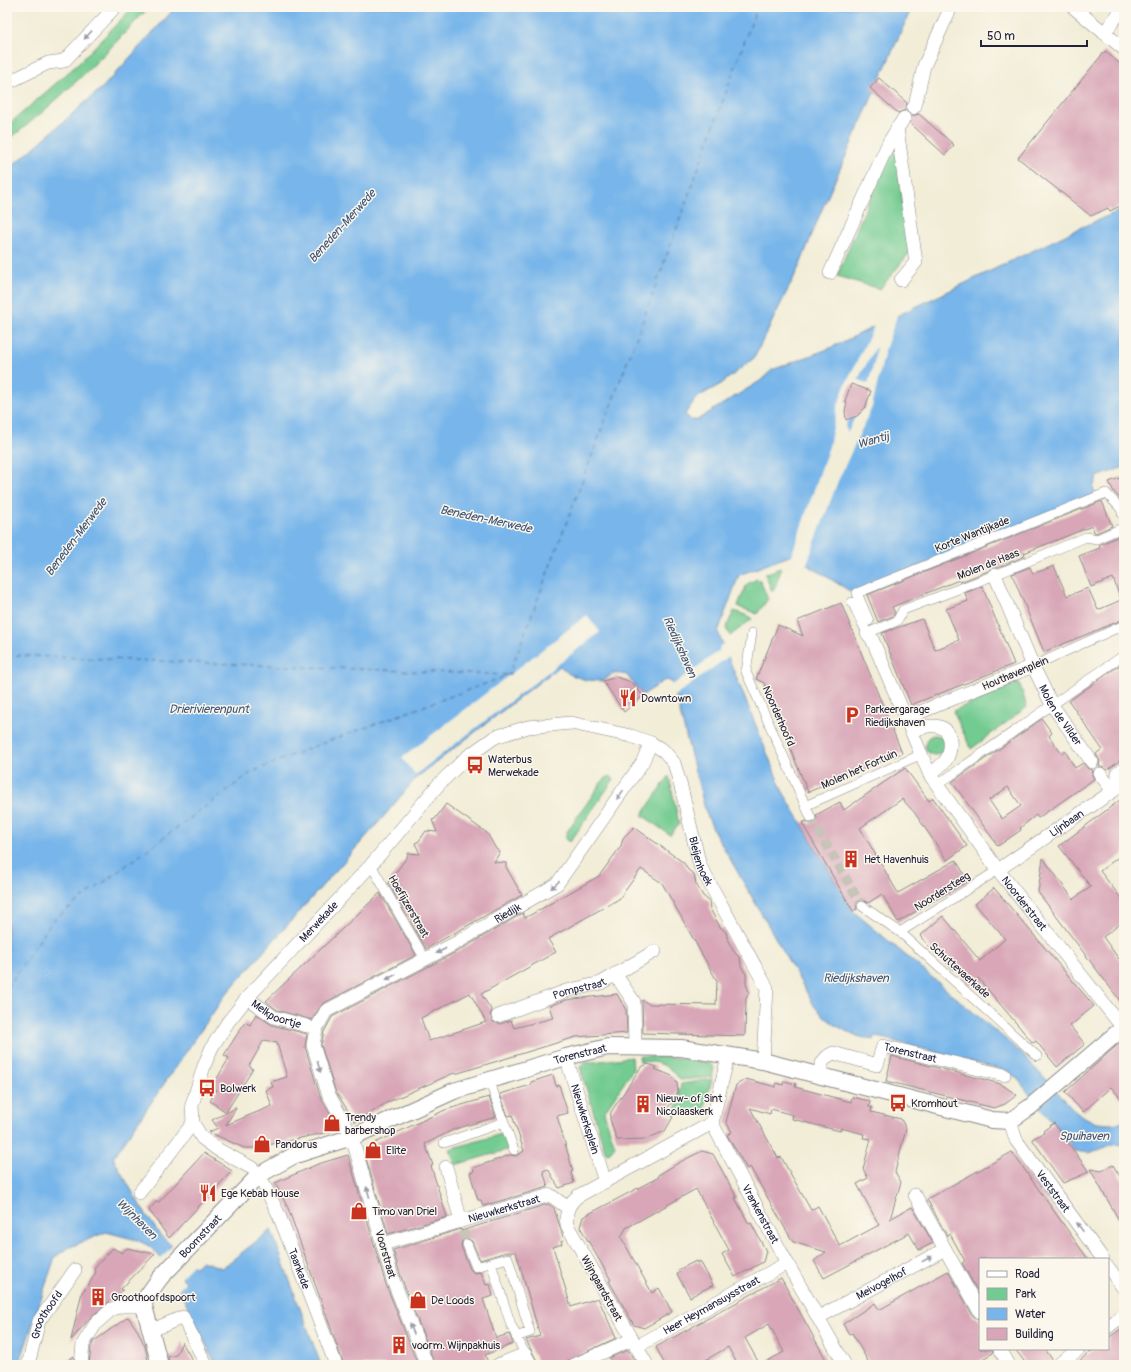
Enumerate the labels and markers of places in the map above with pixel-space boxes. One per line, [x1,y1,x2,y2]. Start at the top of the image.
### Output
restaurant icon: Downtown [618,688,638,708]
place label: Downtown [641,692,691,705]
place label: Parkeergarage Riedijkshaven [865,703,930,729]
parking icon: Parkeergarage Riedijkshaven [842,705,862,725]
place label: Waterbus Merwekade [488,753,539,779]
bus stop icon: Waterbus Merwekade [465,755,485,775]
building icon: Het Havenhuis [841,849,861,869]
place label: Het Havenhuis [864,853,929,866]
bus stop icon: Bolwerk [197,1078,217,1098]
place label: Bolwerk [220,1082,257,1095]
place label: Nieuw- of Sint Nicolaaskerk [656,1092,723,1118]
bus stop icon: Kromhout [888,1093,908,1113]
building icon: Nieuw- of Sint Nicolaaskerk [633,1094,653,1114]
place label: Kromhout [911,1097,958,1110]
place label: Trendy barbershop [345,1111,395,1137]
shop icon: Trendy barbershop [322,1113,342,1133]
shop icon: Pandorus [252,1134,272,1154]
place label: Pandorus [275,1138,317,1151]
shop icon: Elite [363,1140,383,1160]
place label: Elite [386,1144,407,1157]
restaurant icon: Ege Kebab House [198,1183,218,1203]
place label: Ege Kebab House [221,1187,300,1200]
shop icon: Timo van Driel [349,1201,369,1221]
place label: Timo van Driel [372,1205,437,1218]
building icon: Groothoofdspoort [88,1287,108,1307]
shop icon: De Loods [408,1290,428,1310]
place label: Groothoofdspoort [111,1291,196,1304]
place label: De Loods [431,1294,474,1307]
building icon: voorm. Wijnpakhuis [389,1335,409,1355]
place label: voorm. Wijnpakhuis [411,1339,500,1352]

